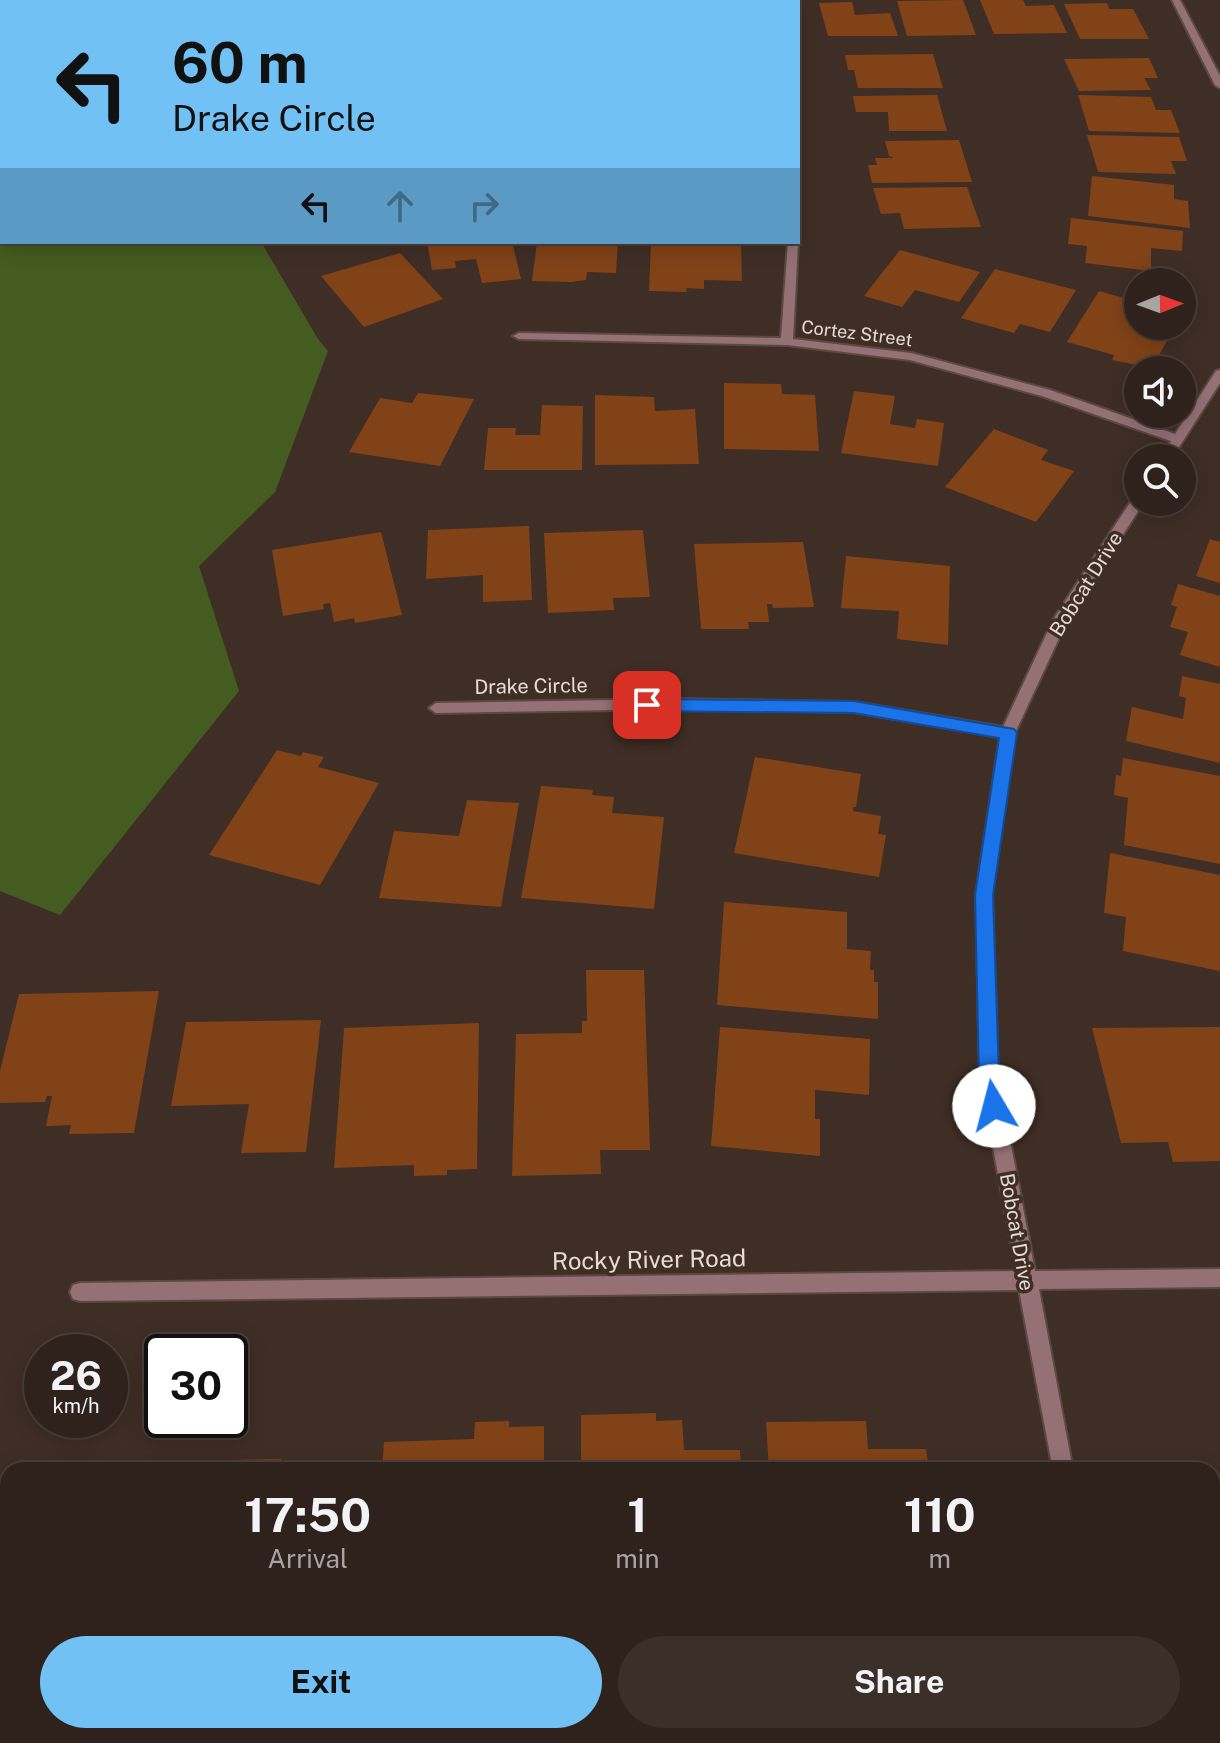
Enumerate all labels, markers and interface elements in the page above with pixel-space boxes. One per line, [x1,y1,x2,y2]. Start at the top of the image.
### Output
text: 60 m [172,30,308,96]
icon: left [40,32,144,136]
text: Drake Circle [172,97,376,139]
icon: left [294,184,338,228]
icon: ahead [378,184,422,228]
icon: right [462,184,506,228]
north arrow [1124,268,1196,340]
map controls [1124,268,1196,516]
street label: Cortez Street [800,316,914,350]
button: sound [1124,356,1196,428]
button: search [1124,444,1196,516]
street label: Bobcat Drive [1044,527,1128,641]
pin [613,671,681,739]
street label: Drake Circle [474,673,588,699]
icon: arrive [625,683,669,727]
position arrow [952,1064,1036,1148]
street label: Bobcat Drive [995,1172,1039,1292]
street label: Rocky River Road [552,1243,746,1275]
speed limit sign: 30 [144,1334,248,1438]
text: 26 [50,1352,102,1399]
text: km/h [52,1394,100,1418]
text: 17:50 [244,1486,371,1543]
text: 1 [627,1486,648,1543]
text: 110 [904,1486,976,1543]
text: Arrival [268,1543,348,1574]
text: min [615,1543,659,1574]
text: m [928,1543,951,1574]
button: Exit [40,1636,602,1728]
button: Share [618,1636,1180,1728]

